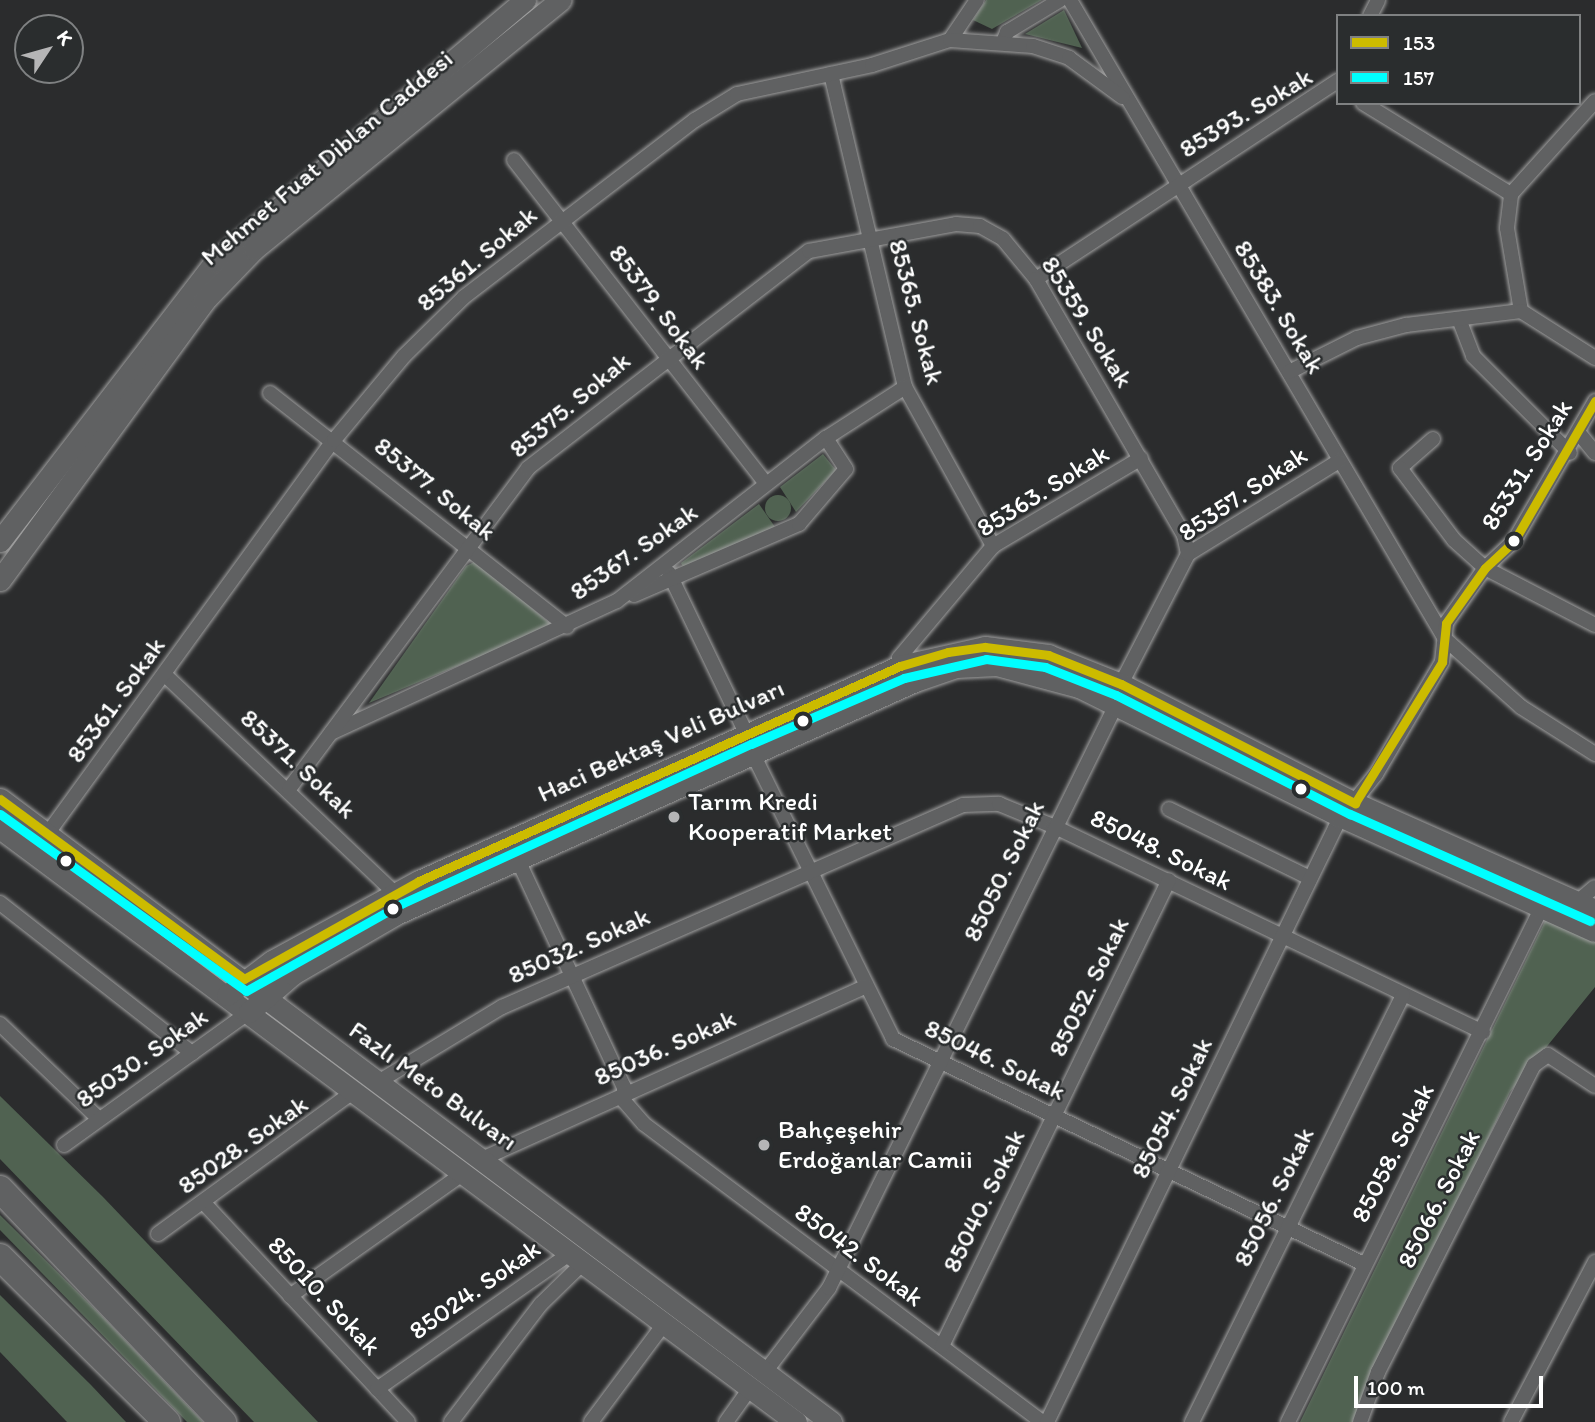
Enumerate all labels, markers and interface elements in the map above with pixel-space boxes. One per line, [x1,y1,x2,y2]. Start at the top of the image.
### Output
north arrow [14,14,84,84]
legend [1336,14,1581,105]
text: K [52,26,78,49]
text: 153 [1403,30,1435,55]
street label: Mehmet Fuat Diblan Caddesi [195,44,459,272]
street label: 85393. Sokak [1174,61,1318,165]
text: 157 [1403,65,1434,90]
street label: 85361. Sokak [410,200,544,318]
street label: 85383. Sokak [1227,235,1331,379]
street label: 85365. Sokak [882,236,950,388]
street label: 85379. Sokak [602,238,716,376]
street label: 85359. Sokak [1034,251,1140,393]
street label: 85375. Sokak [503,345,637,465]
street label: 85331. Sokak [1475,394,1579,536]
street label: 85377. Sokak [368,430,502,548]
street label: 85363. Sokak [971,438,1115,544]
street label: 85357. Sokak [1173,440,1313,548]
street label: 85367. Sokak [564,497,704,607]
unlabelled marker [1507,534,1521,548]
street label: 85361. Sokak [60,631,172,769]
street label: Haci Bektaş Veli Bulvarı [533,673,789,809]
street label: 85371. Sokak [234,703,362,825]
unlabelled marker [796,714,810,728]
unlabelled marker [1294,782,1308,796]
place label: Tarım Kredi Kooperatif Market [688,786,892,848]
street label: 85050. Sokak [956,795,1052,947]
street label: 85048. Sokak [1085,802,1237,898]
marker: Tarım Kredi Kooperatif Market [666,809,682,825]
unlabelled marker [59,854,73,868]
street label: 85032. Sokak [503,901,655,991]
unlabelled marker [386,902,400,916]
street label: 85052. Sokak [1042,912,1136,1062]
street label: 85030. Sokak [70,1001,214,1115]
street label: 85036. Sokak [589,1003,741,1093]
street label: 85046. Sokak [919,1012,1071,1108]
street label: Fazlı Meto Bulvarı [343,1015,523,1157]
street label: 85054. Sokak [1124,1032,1220,1184]
street label: 85058. Sokak [1345,1078,1441,1228]
street label: 85028. Sokak [172,1089,314,1201]
place label: Bahçeşehir Erdoğanlar Camii [778,1114,973,1176]
street label: 85056. Sokak [1227,1122,1321,1272]
street label: 85040. Sokak [936,1124,1032,1278]
street label: 85066. Sokak [1391,1125,1487,1273]
marker: Bahçeşehir Erdoğanlar Camii [756,1137,772,1153]
street label: 85042. Sokak [789,1197,929,1313]
street label: 85010. Sokak [261,1230,387,1362]
street label: 85024. Sokak [403,1233,547,1347]
scale bar [1357,1362,1546,1406]
text: 100 m [1367,1375,1425,1400]

